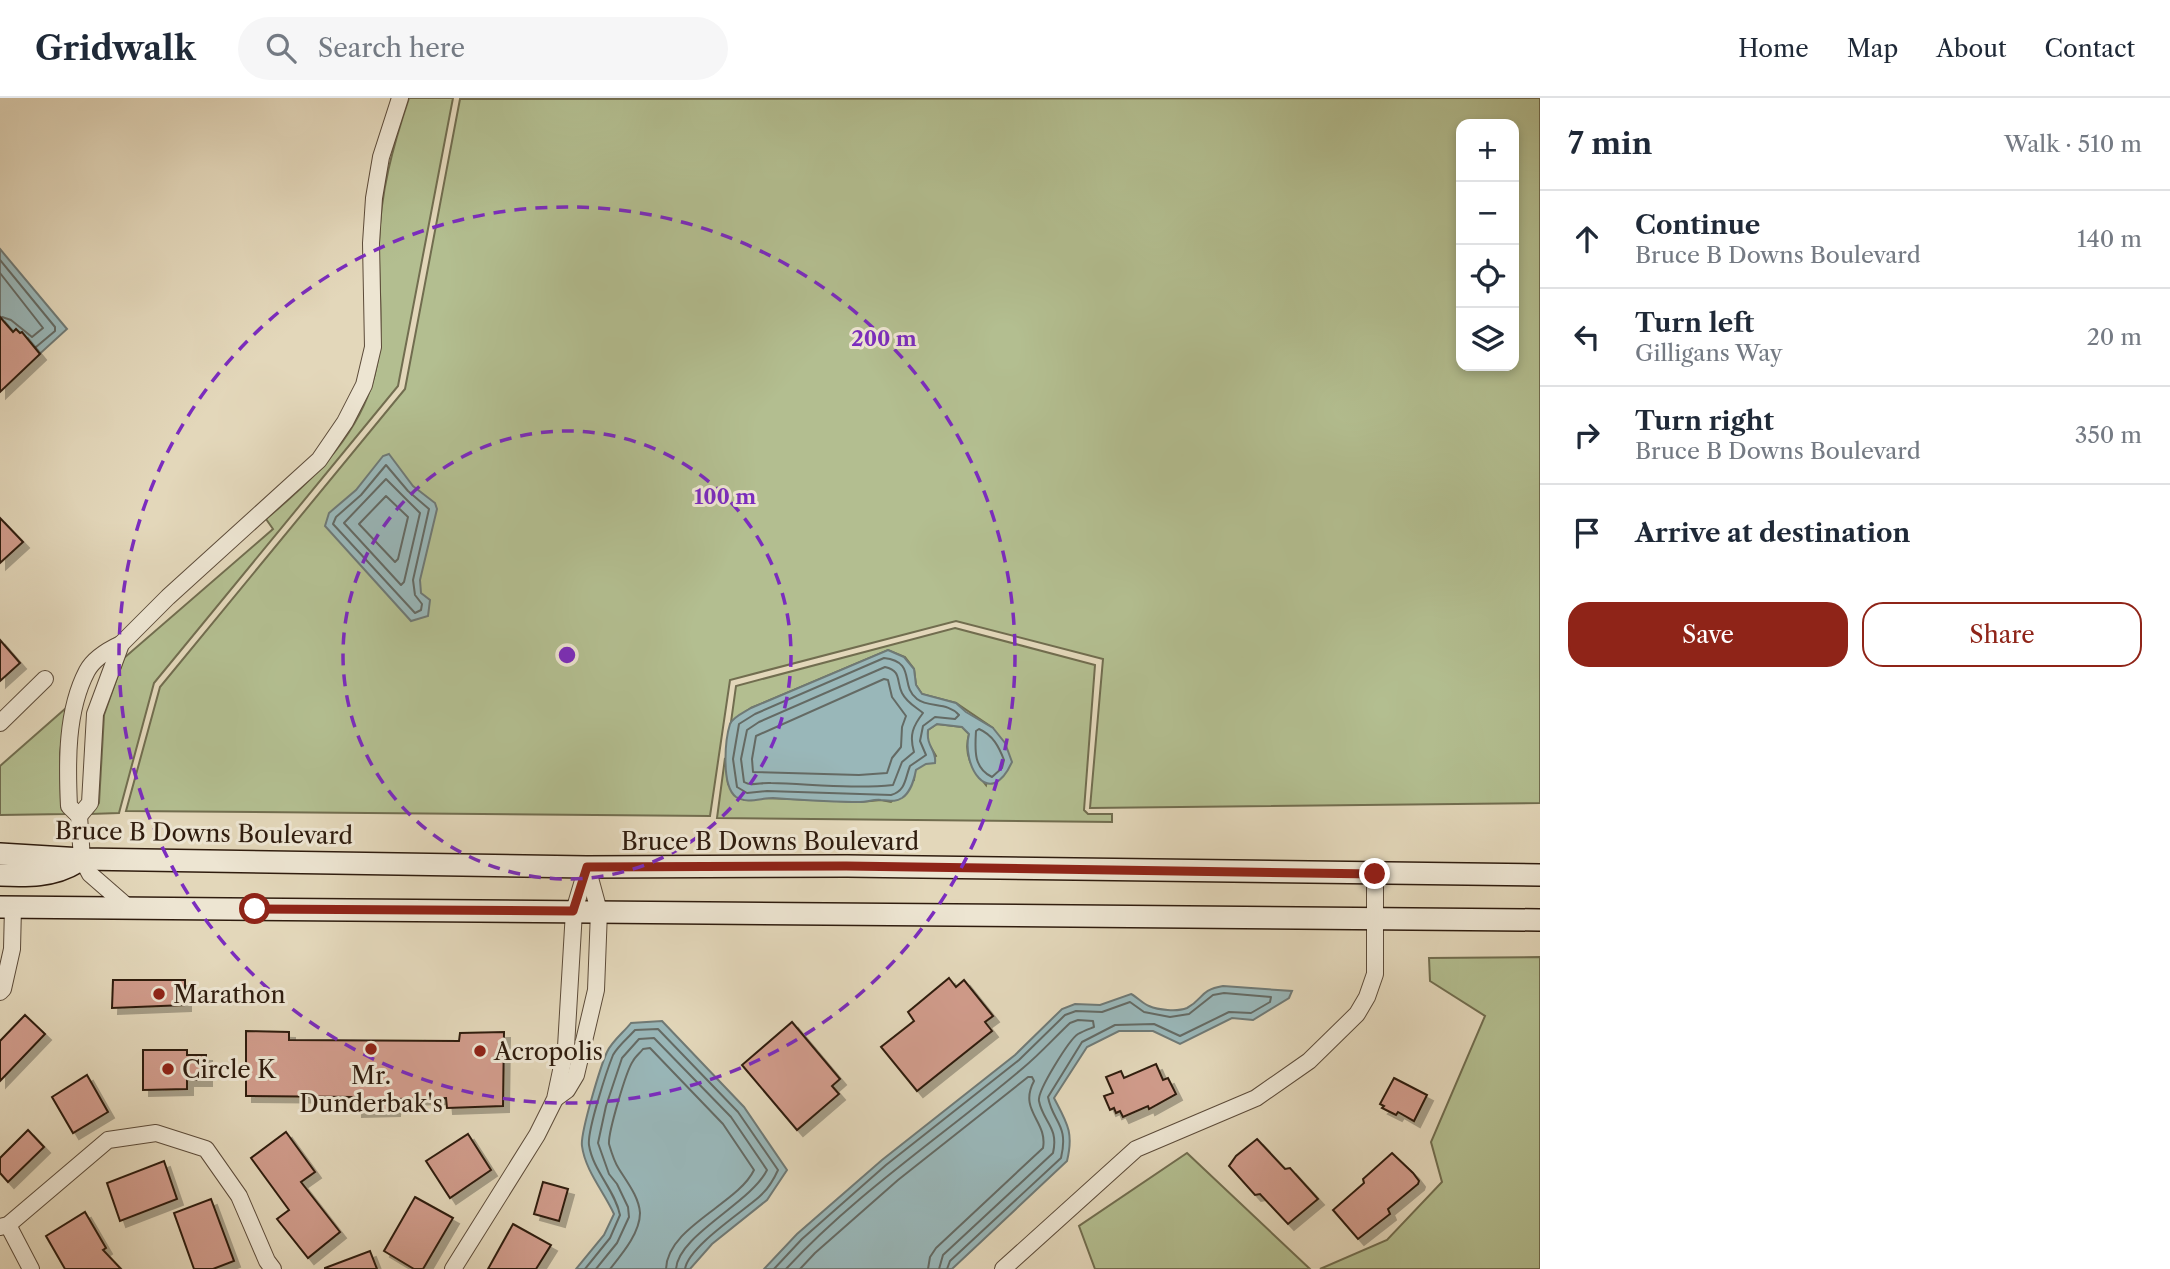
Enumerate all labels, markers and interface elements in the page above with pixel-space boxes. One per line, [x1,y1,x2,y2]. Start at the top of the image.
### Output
search box [238,17,728,80]
text: Gridwalk [35,28,196,69]
icon: search [262,29,300,67]
text: Search here [318,32,465,64]
text: Home [1738,34,1809,63]
text: Map [1847,34,1898,63]
text: About [1936,34,2007,63]
text: Contact [2045,34,2135,63]
map controls [1456,119,1519,371]
button: + [1456,119,1519,182]
text: 7 min [1568,125,1652,162]
text: Walk · 510 m [2004,130,2142,158]
button: − [1456,182,1519,245]
text: Continue [1635,209,1760,241]
icon: ahead [1568,220,1606,258]
text: 140 m [2077,225,2142,253]
text: Bruce B Downs Boulevard [1635,241,1921,269]
button: locate [1456,245,1519,308]
text: Turn left [1635,307,1754,339]
button: layers [1456,308,1519,371]
icon: left [1568,318,1606,356]
text: 20 m [2087,323,2142,351]
text: 200 m [851,326,917,351]
text: Gilligans Way [1635,339,1783,367]
text: Turn right [1635,405,1774,437]
icon: right [1568,416,1606,454]
text: 350 m [2075,421,2142,449]
text: Bruce B Downs Boulevard [1635,437,1921,465]
text: 100 m [694,484,756,509]
icon: arrive [1568,514,1606,552]
text: Arrive at destination [1635,517,1910,549]
button: Save [1568,602,1848,667]
button: Share [1862,602,2142,667]
centre of rings [555,643,579,667]
street label: Bruce B Downs Boulevard [55,816,354,850]
street label: Bruce B Downs Boulevard [621,827,919,856]
route end [1359,858,1390,889]
route start [239,893,270,924]
place label: Marathon [173,980,286,1009]
marker: Marathon [151,986,167,1002]
place label: Acropolis [493,1037,603,1066]
marker: Mr. Dunderbak's [363,1041,379,1057]
marker: Acropolis [472,1043,488,1059]
place label: Circle K [182,1055,277,1084]
marker: Circle K [160,1061,176,1077]
place label: Mr. Dunderbak's [299,1061,443,1118]

